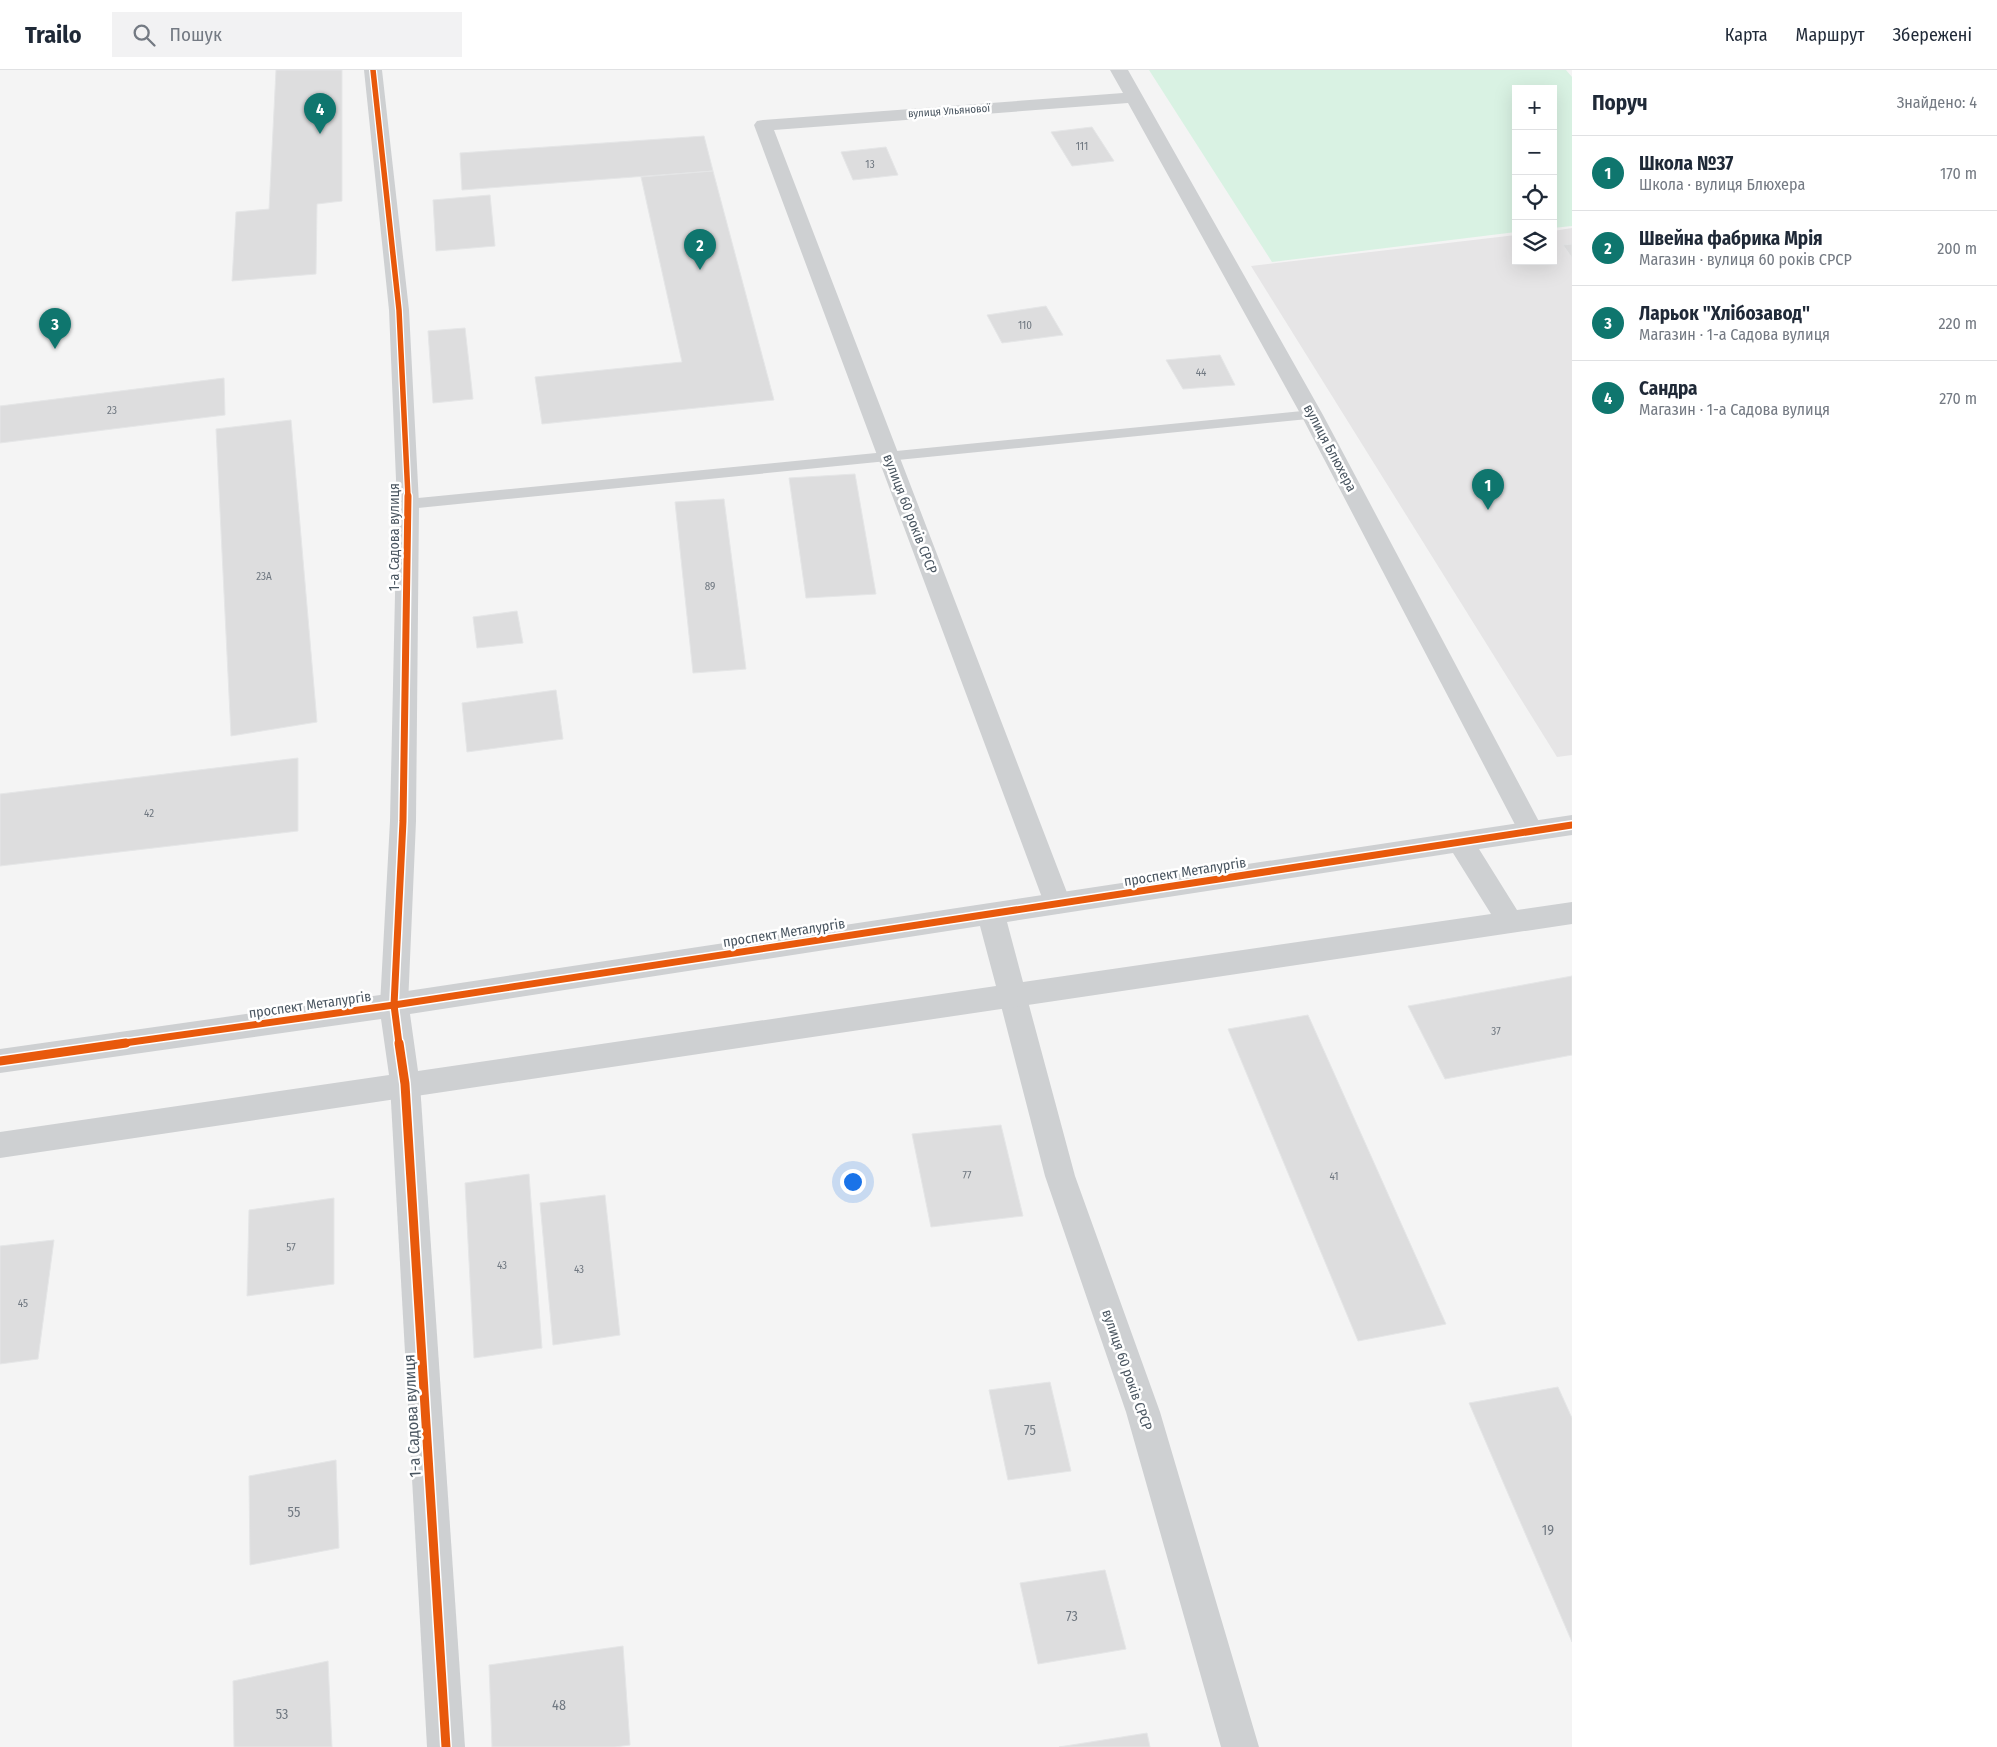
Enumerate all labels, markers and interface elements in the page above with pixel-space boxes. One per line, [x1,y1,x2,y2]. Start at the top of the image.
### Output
search box [112,12,462,57]
text: Trailo [25,21,82,49]
icon: search [130,21,158,49]
text: Пошук [170,23,222,46]
text: Карта [1725,24,1768,46]
text: Маршрут [1796,24,1865,46]
text: Збережені [1893,24,1972,46]
map controls [1512,85,1557,265]
button: + [1512,85,1557,130]
text: Поруч [1592,90,1648,116]
pin: 4 [304,93,336,134]
text: Знайдено: 4 [1897,93,1977,112]
street label: вулиця Ульянової [908,102,991,120]
button: − [1512,130,1557,175]
house number: 111 [1076,140,1088,153]
text: Школа №37 [1639,152,1733,175]
house number: 13 [865,158,875,171]
text: 1 [1605,164,1611,183]
text: 170 m [1940,164,1977,183]
button: locate [1512,175,1557,220]
text: Школа · вулиця Блюхера [1639,175,1805,194]
button: layers [1512,220,1557,265]
text: Швейна фабрика Мрія [1639,227,1823,250]
pin: 2 [684,229,716,270]
text: 2 [1604,239,1612,258]
text: 200 m [1937,239,1977,258]
text: Магазин · вулиця 60 років СРСР [1639,250,1852,269]
text: Ларьок "Хлібозавод" [1639,302,1810,325]
pin: 3 [39,308,71,349]
text: 3 [1604,314,1612,333]
text: 220 m [1938,314,1977,333]
house number: 110 [1018,319,1032,332]
text: Магазин · 1-а Садова вулиця [1639,325,1830,344]
house number: 44 [1196,366,1207,379]
text: Сандра [1639,377,1698,400]
text: 4 [1604,389,1612,408]
text: 270 m [1939,389,1977,408]
text: Магазин · 1-а Садова вулиця [1639,400,1830,419]
street label: вулиця Блюхера [1300,401,1360,495]
house number: 23 [107,404,117,417]
street label: вулиця 60 років СРСР [879,452,941,576]
pin: 1 [1472,469,1504,510]
street label: 1-а Садова вулиця [386,483,403,591]
house number: 23А [256,570,272,583]
house number: 89 [705,580,715,593]
house number: 42 [144,807,154,820]
street label: проспект Металургів [1123,854,1247,890]
street label: проспект Металургів [722,915,846,951]
street label: проспект Металургів [248,988,372,1022]
house number: 37 [1491,1025,1501,1038]
your location [840,1169,866,1195]
house number: 77 [963,1169,972,1182]
house number: 41 [1329,1170,1339,1183]
house number: 57 [286,1241,296,1254]
house number: 43 [497,1259,507,1272]
house number: 43 [574,1263,584,1276]
house number: 45 [18,1297,28,1310]
street label: вулиця 60 років СРСР [1098,1307,1156,1433]
street label: 1-а Садова вулиця [399,1354,425,1478]
house number: 75 [1024,1422,1036,1439]
house number: 55 [288,1504,300,1521]
house number: 19 [1542,1522,1554,1539]
house number: 73 [1066,1608,1078,1625]
house number: 48 [552,1697,566,1714]
house number: 53 [276,1706,288,1723]

